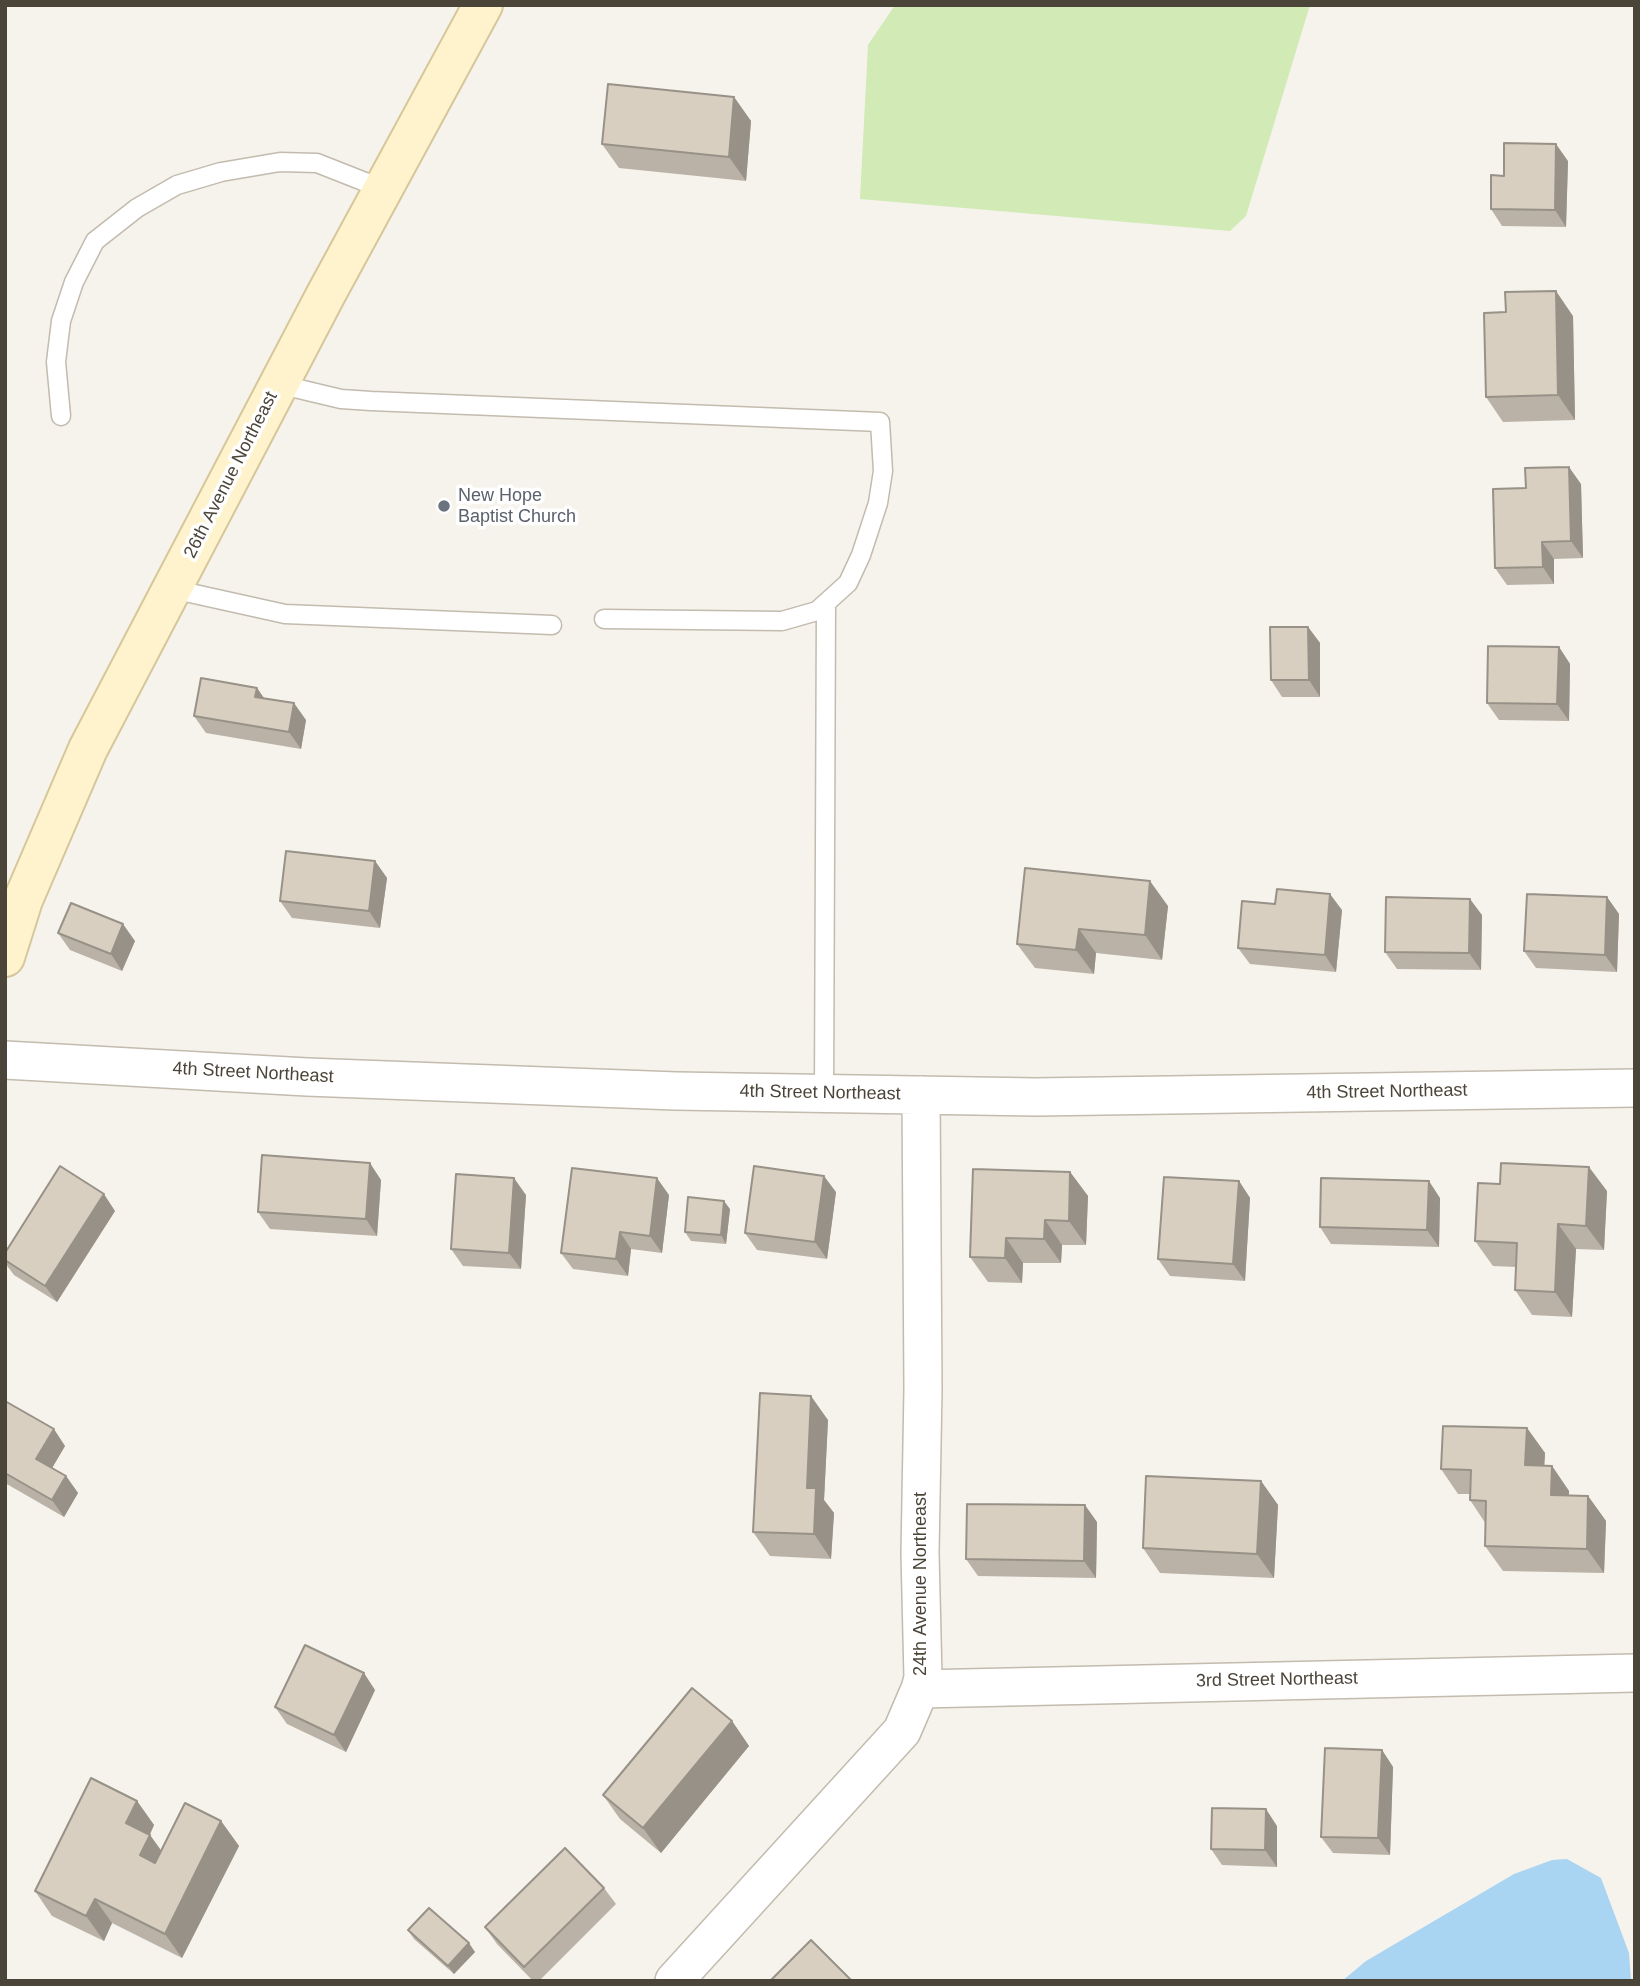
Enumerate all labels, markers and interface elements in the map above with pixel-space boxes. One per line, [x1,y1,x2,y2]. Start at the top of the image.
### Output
street label: 26th Avenue Northeast [180,388,282,562]
place label: New Hope Baptist Church [458,485,576,528]
marker: New Hope Baptist Church [436,498,452,514]
street label: 4th Street Northeast [172,1058,334,1088]
street label: 4th Street Northeast [1306,1080,1468,1104]
street label: 4th Street Northeast [739,1081,901,1105]
street label: 24th Avenue Northeast [910,1492,932,1676]
street label: 3rd Street Northeast [1196,1668,1358,1692]

